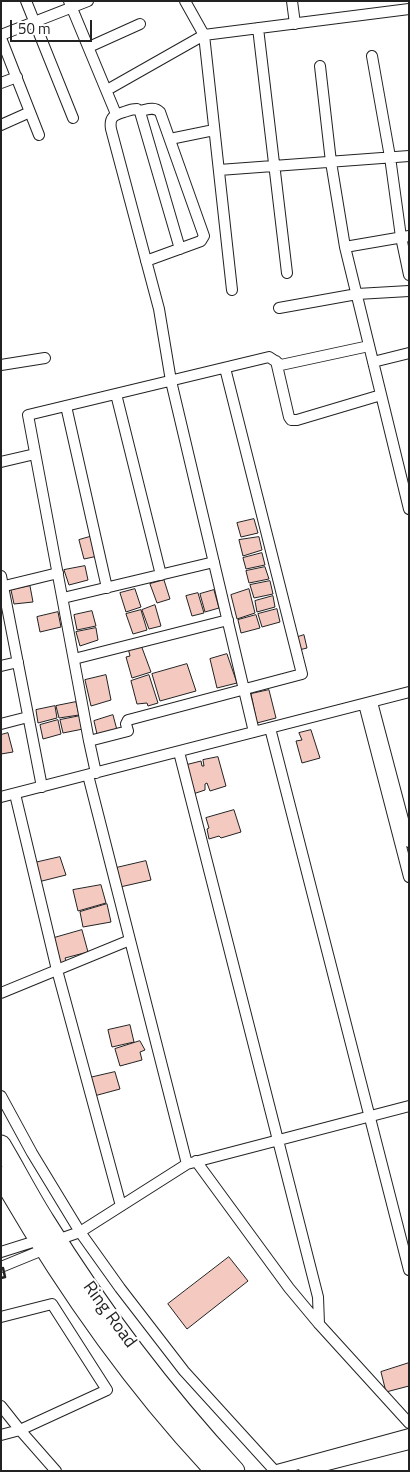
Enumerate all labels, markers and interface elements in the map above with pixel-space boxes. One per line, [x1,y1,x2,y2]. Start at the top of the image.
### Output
scale bar [12,10,95,42]
text: 50 m [18,17,51,40]
street label: Ring Road [78,1278,140,1352]

